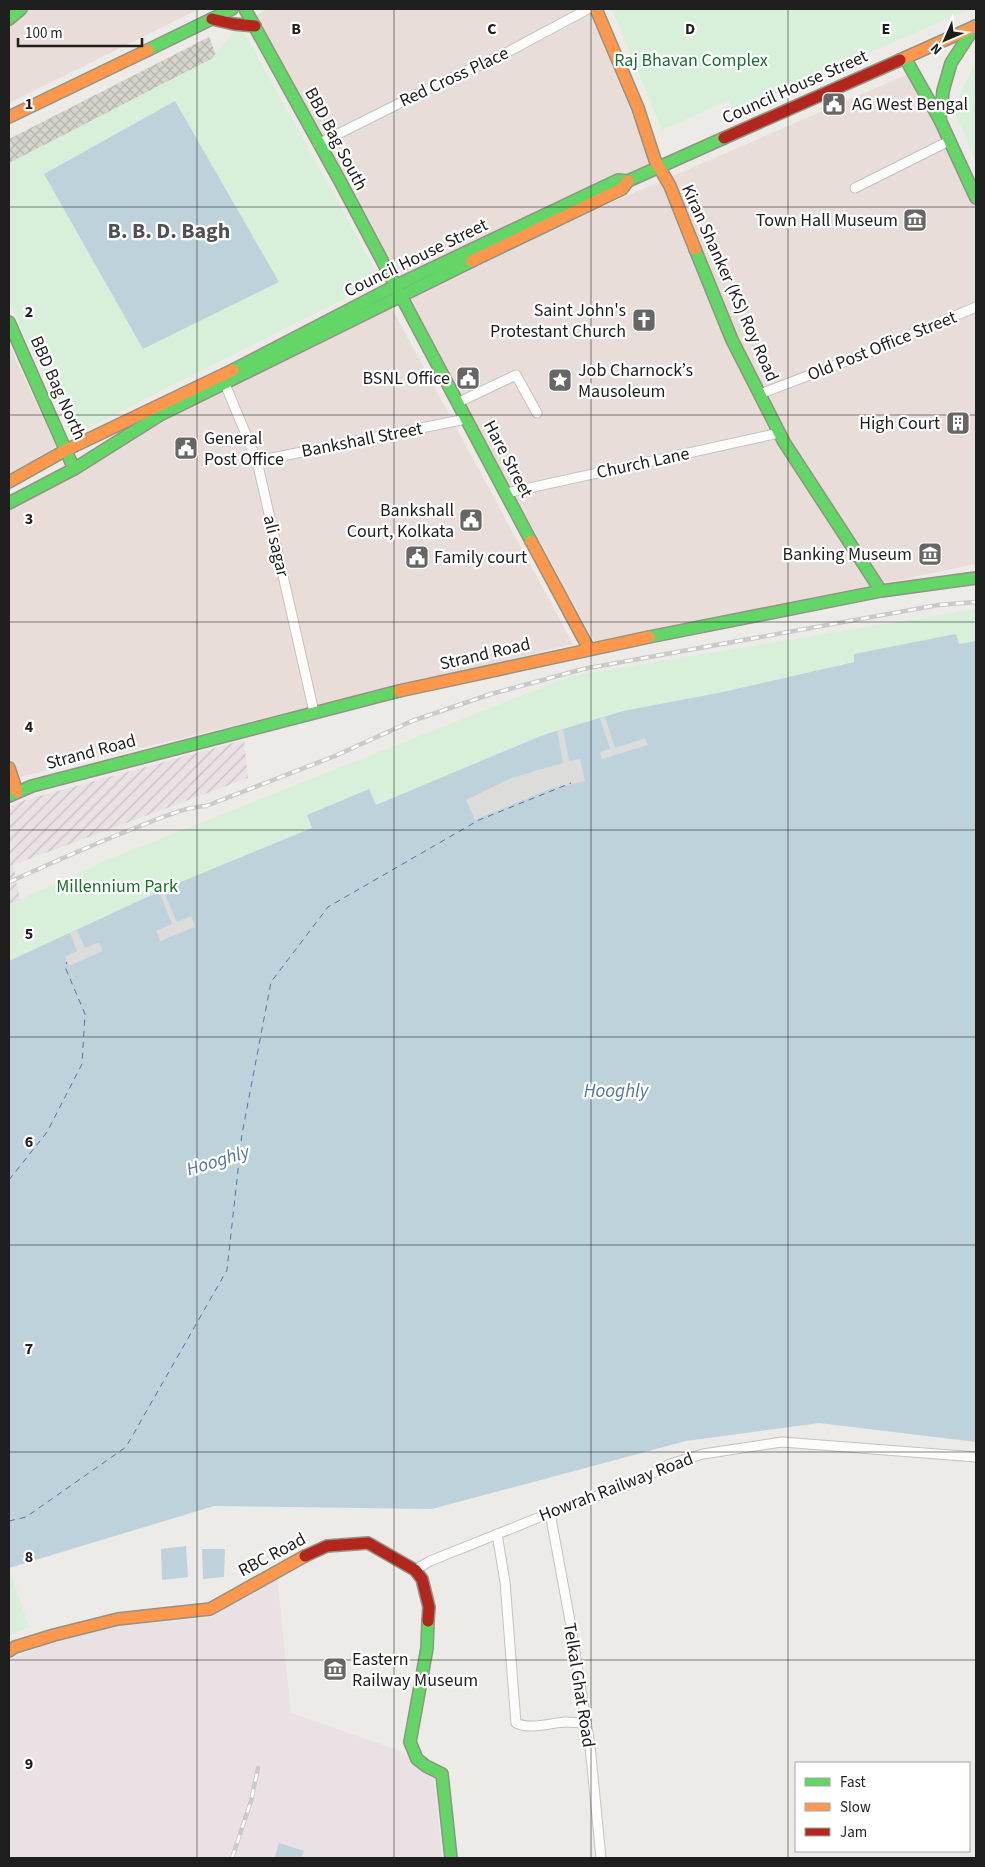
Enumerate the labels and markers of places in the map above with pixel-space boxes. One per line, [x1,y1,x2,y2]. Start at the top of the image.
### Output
public building icon: AG West Bengal [821,91,847,117]
place label: AG West Bengal [852,92,968,117]
museum icon: Town Hall Museum [902,207,928,233]
place label: Town Hall Museum [756,208,898,233]
place label: Saint John's Protestant Church [490,298,626,344]
church icon: Saint John's Protestant Church [631,307,657,333]
place label: Job Charnock’s Mausoleum [578,358,693,404]
public building icon: BSNL Office [455,365,481,391]
place label: BSNL Office [363,366,450,391]
place icon: Job Charnock’s Mausoleum [547,367,573,393]
building icon: High Court [945,410,971,436]
place label: High Court [859,411,940,436]
place label: General Post Office [204,426,284,472]
public building icon: General Post Office [173,435,199,461]
place label: Bankshall Court, Kolkata [347,498,454,544]
public building icon: Bankshall Court, Kolkata [458,507,484,533]
museum icon: Banking Museum [917,541,943,567]
place label: Banking Museum [783,542,912,567]
public building icon: Family court [404,544,430,570]
place label: Family court [434,545,527,570]
place label: Eastern Railway Museum [352,1647,478,1693]
museum icon: Eastern Railway Museum [322,1656,348,1682]

